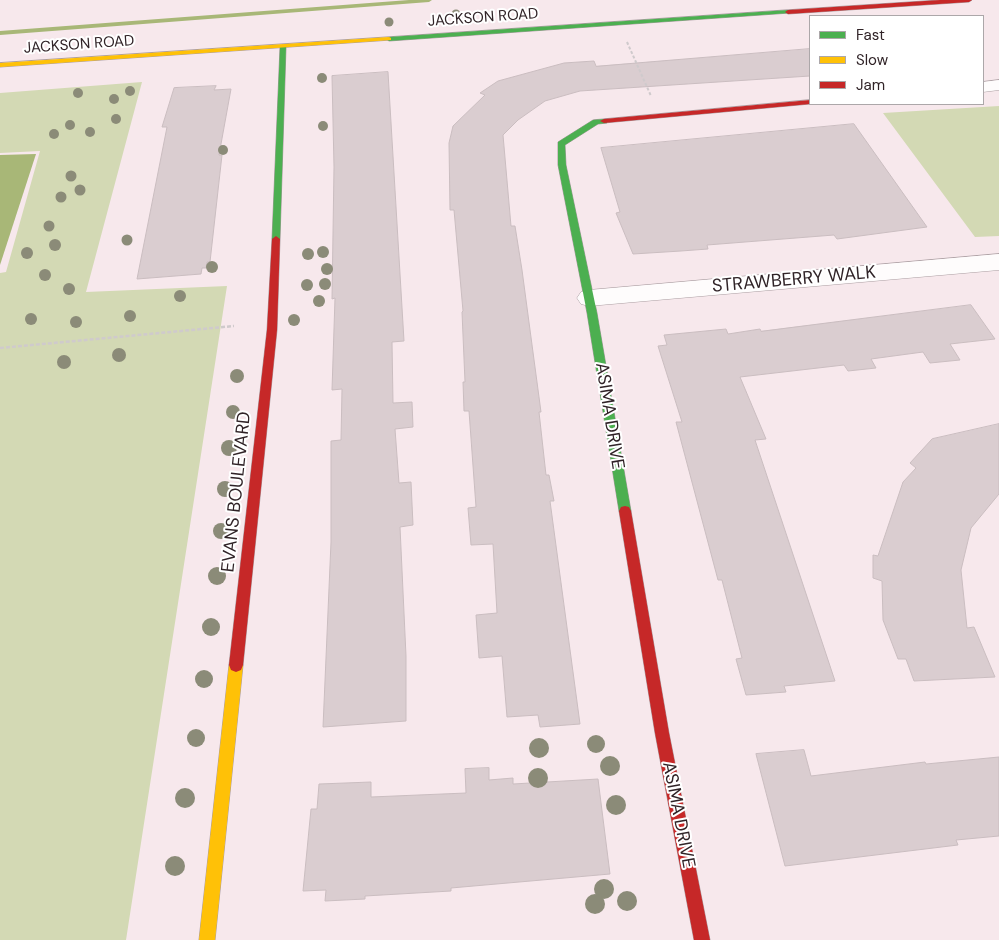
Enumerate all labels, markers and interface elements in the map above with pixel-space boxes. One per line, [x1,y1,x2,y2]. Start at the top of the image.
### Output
street label: JACKSON ROAD [427,5,539,31]
legend [809,15,984,105]
text: Fast [856,25,885,45]
street label: JACKSON ROAD [23,32,135,58]
text: Slow [856,50,888,70]
text: Jam [856,75,885,95]
street label: STRAWBERRY WALK [711,262,877,298]
street label: ASIMA DRIVE [590,361,628,471]
street label: EVANS BOULEVARD [218,410,256,574]
street label: ASIMA DRIVE [657,760,699,870]

